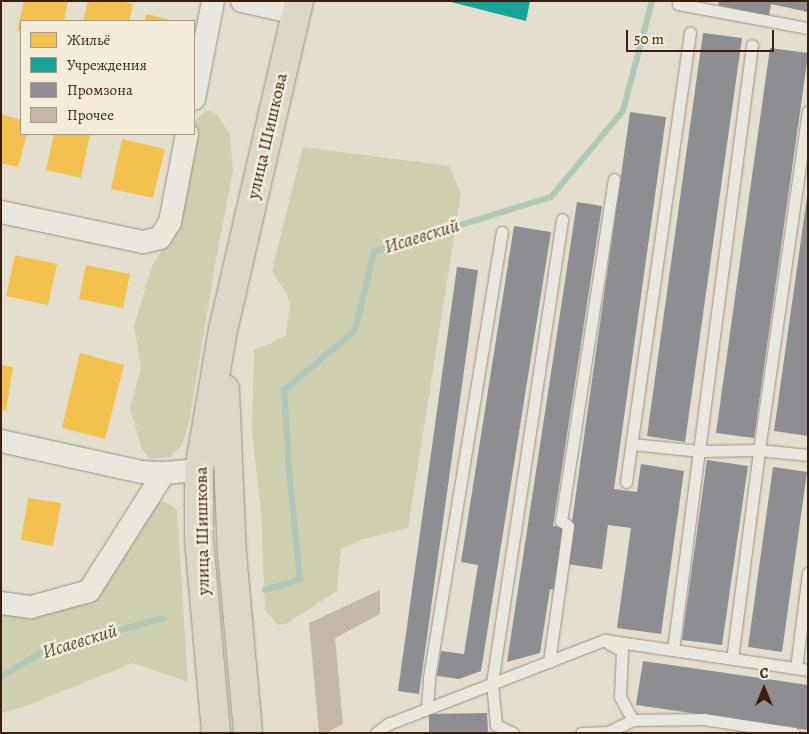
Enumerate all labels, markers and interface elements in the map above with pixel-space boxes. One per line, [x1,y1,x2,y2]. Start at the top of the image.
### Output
legend [20,20,195,135]
scale bar [629,20,776,52]
text: 50 m [634,29,664,49]
text: Жильё [67,30,110,50]
text: Учреждения [67,55,147,75]
street label: улица Шишкова [242,71,292,201]
text: Промзона [67,80,133,100]
text: Прочее [67,105,114,125]
water label: Исаевский [382,215,462,259]
street label: улица Шишкова [190,466,214,596]
water label: Исаевский [40,620,120,664]
north arrow [739,664,789,714]
text: С [760,664,768,683]

